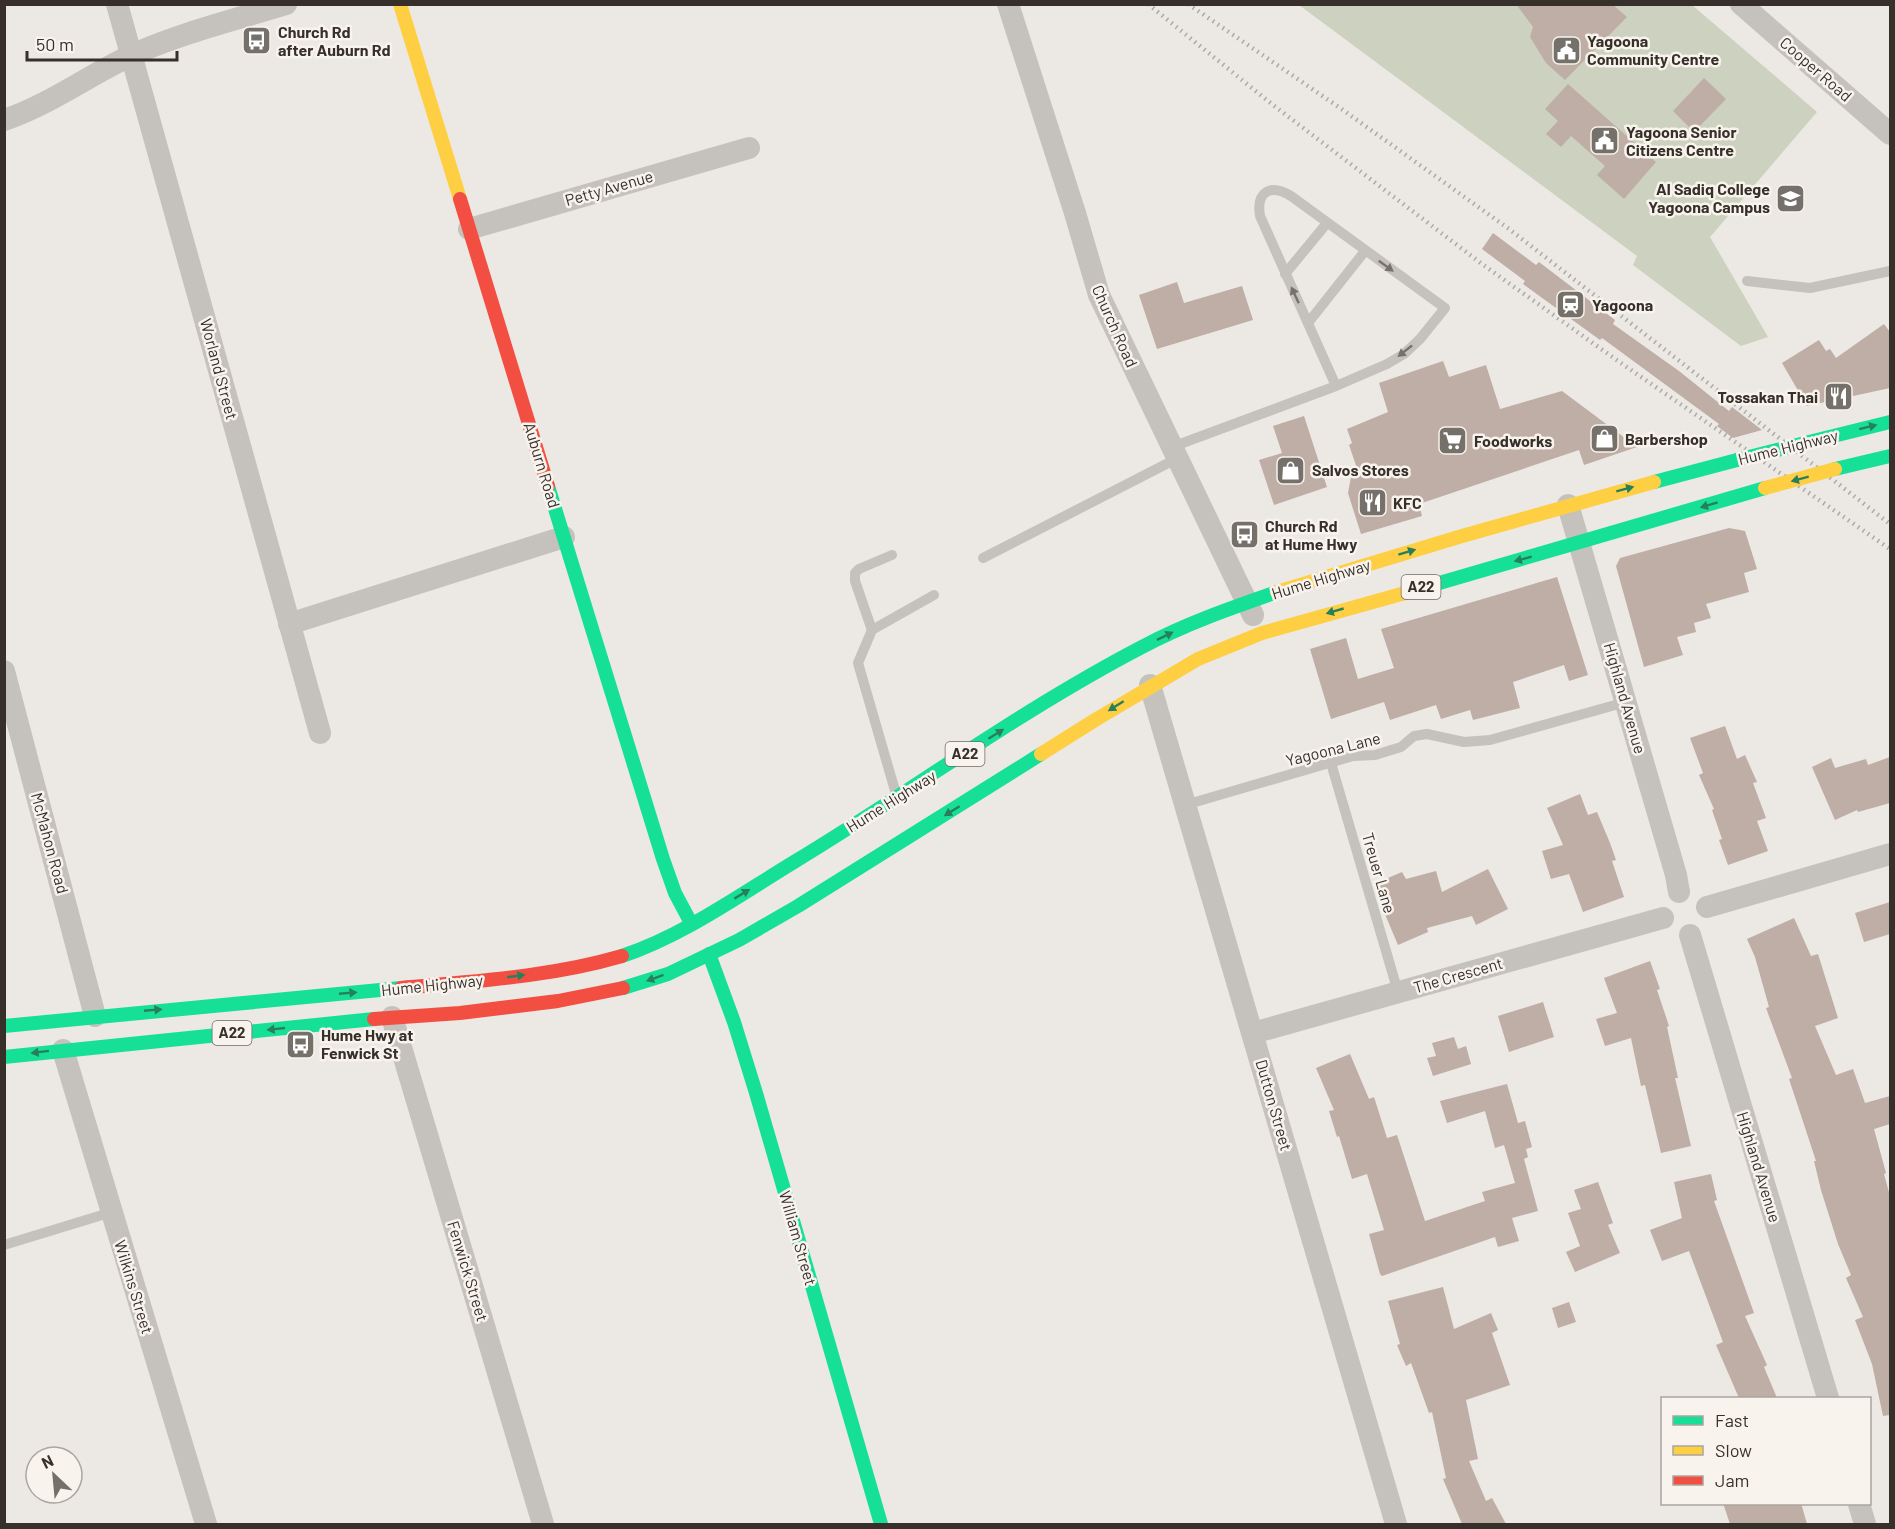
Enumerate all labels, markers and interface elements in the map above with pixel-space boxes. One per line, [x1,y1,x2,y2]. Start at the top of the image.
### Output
place label: Church Rd after Auburn Rd [278,22,391,59]
scale bar [27,24,177,62]
bus stop icon: Church Rd after Auburn Rd [241,25,273,57]
place label: Yagoona Community Centre [1587,31,1719,68]
street label: Cooper Road [1777,32,1856,105]
text: 50 m [36,33,74,55]
public building icon: Yagoona Community Centre [1550,34,1582,66]
place label: Yagoona Senior Citizens Centre [1626,122,1737,159]
public building icon: Yagoona Senior Citizens Centre [1589,125,1621,157]
street label: Petty Avenue [563,166,655,209]
place label: Al Sadiq College Yagoona Campus [1648,179,1770,216]
school or university icon: Al Sadiq College Yagoona Campus [1775,182,1807,214]
one-way arrow [1377,260,1393,272]
street label: Church Road [1089,282,1142,370]
one-way arrow [1290,286,1299,303]
station icon: Yagoona [1555,289,1587,321]
place label: Yagoona [1592,295,1653,314]
street label: Worland Street [197,316,242,421]
one-way arrow [1398,345,1413,357]
restaurant icon: Tossakan Thai [1823,381,1855,413]
place label: Tossakan Thai [1717,387,1818,406]
street label: Auburn Road [520,420,565,510]
one-way arrow [1860,422,1878,431]
shop icon: Barbershop [1588,423,1620,455]
supermarket icon: Foodworks [1437,425,1469,457]
street label: Hume Highway [1736,425,1840,468]
place label: Barbershop [1625,429,1708,448]
place label: Foodworks [1474,431,1552,450]
shop icon: Salvos Stores [1275,454,1307,486]
place label: Salvos Stores [1312,460,1409,479]
one-way arrow [1791,474,1809,484]
one-way arrow [1616,484,1634,493]
restaurant icon: KFC [1356,487,1388,519]
place label: KFC [1393,493,1422,512]
one-way arrow [1700,501,1718,510]
place label: Church Rd at Hume Hwy [1265,516,1357,553]
bus stop icon: Church Rd at Hume Hwy [1228,519,1260,551]
one-way arrow [1398,547,1416,556]
street label: Hume Highway [1269,554,1373,603]
one-way arrow [1514,554,1532,564]
road number: A22 [1402,575,1440,599]
one-way arrow [1326,606,1344,616]
one-way arrow [1156,631,1173,641]
street label: Highland Avenue [1601,640,1650,756]
one-way arrow [1108,701,1124,712]
street label: Yagoona Lane [1284,728,1382,769]
one-way arrow [988,729,1004,740]
road number: A22 [946,742,984,766]
street label: Hume Highway [842,765,940,836]
street label: McMahon Road [28,790,73,895]
one-way arrow [944,805,960,816]
street label: Treuer Lane [1359,830,1400,915]
one-way arrow [734,888,750,899]
street label: The Crescent [1411,953,1505,996]
street label: Hume Highway [380,970,484,999]
one-way arrow [507,971,526,981]
one-way arrow [646,974,664,984]
one-way arrow [338,988,357,998]
one-way arrow [144,1005,163,1015]
road number: A22 [212,1021,252,1045]
one-way arrow [266,1024,285,1034]
place label: Hume Hwy at Fenwick St [321,1025,413,1062]
bus stop icon: Hume Hwy at Fenwick St [284,1028,316,1060]
one-way arrow [31,1048,50,1057]
street label: Dutton Street [1252,1057,1297,1153]
street label: Highland Avenue [1734,1109,1785,1225]
street label: William Street [776,1188,821,1288]
street label: Fenwick Street [444,1218,493,1324]
street label: Wilkins Street [111,1238,158,1336]
legend [1661,1397,1871,1505]
text: Fast [1715,1409,1749,1431]
text: Slow [1715,1439,1752,1461]
north arrow [24,1445,84,1505]
text: N [38,1450,56,1472]
text: Jam [1715,1469,1749,1491]

